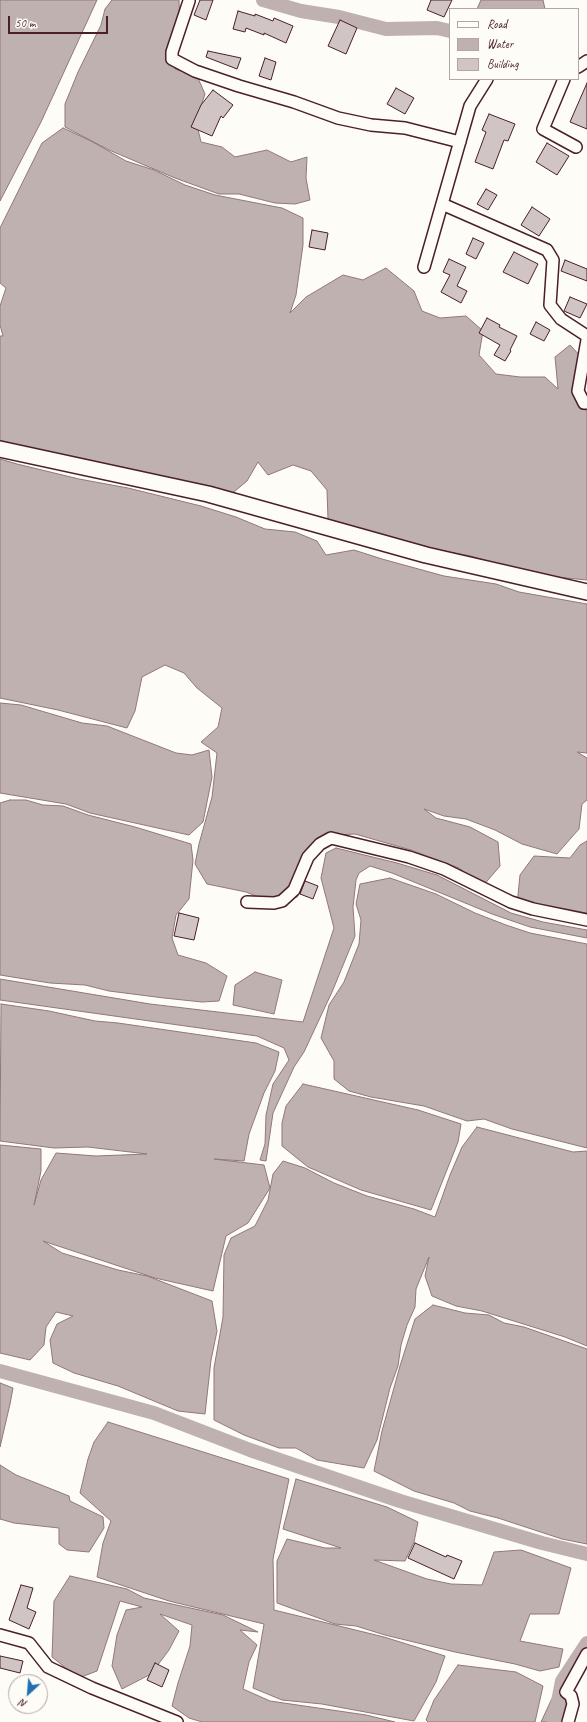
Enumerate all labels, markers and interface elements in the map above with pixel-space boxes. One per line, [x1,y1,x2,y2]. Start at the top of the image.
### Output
scale bar [10,8,110,34]
legend [449,8,579,80]
text: 50 m [15,15,35,31]
text: Road [487,16,507,32]
text: Water [487,36,513,52]
text: Building [487,56,519,72]
north arrow [8,1674,48,1714]
text: N [17,1696,29,1712]

